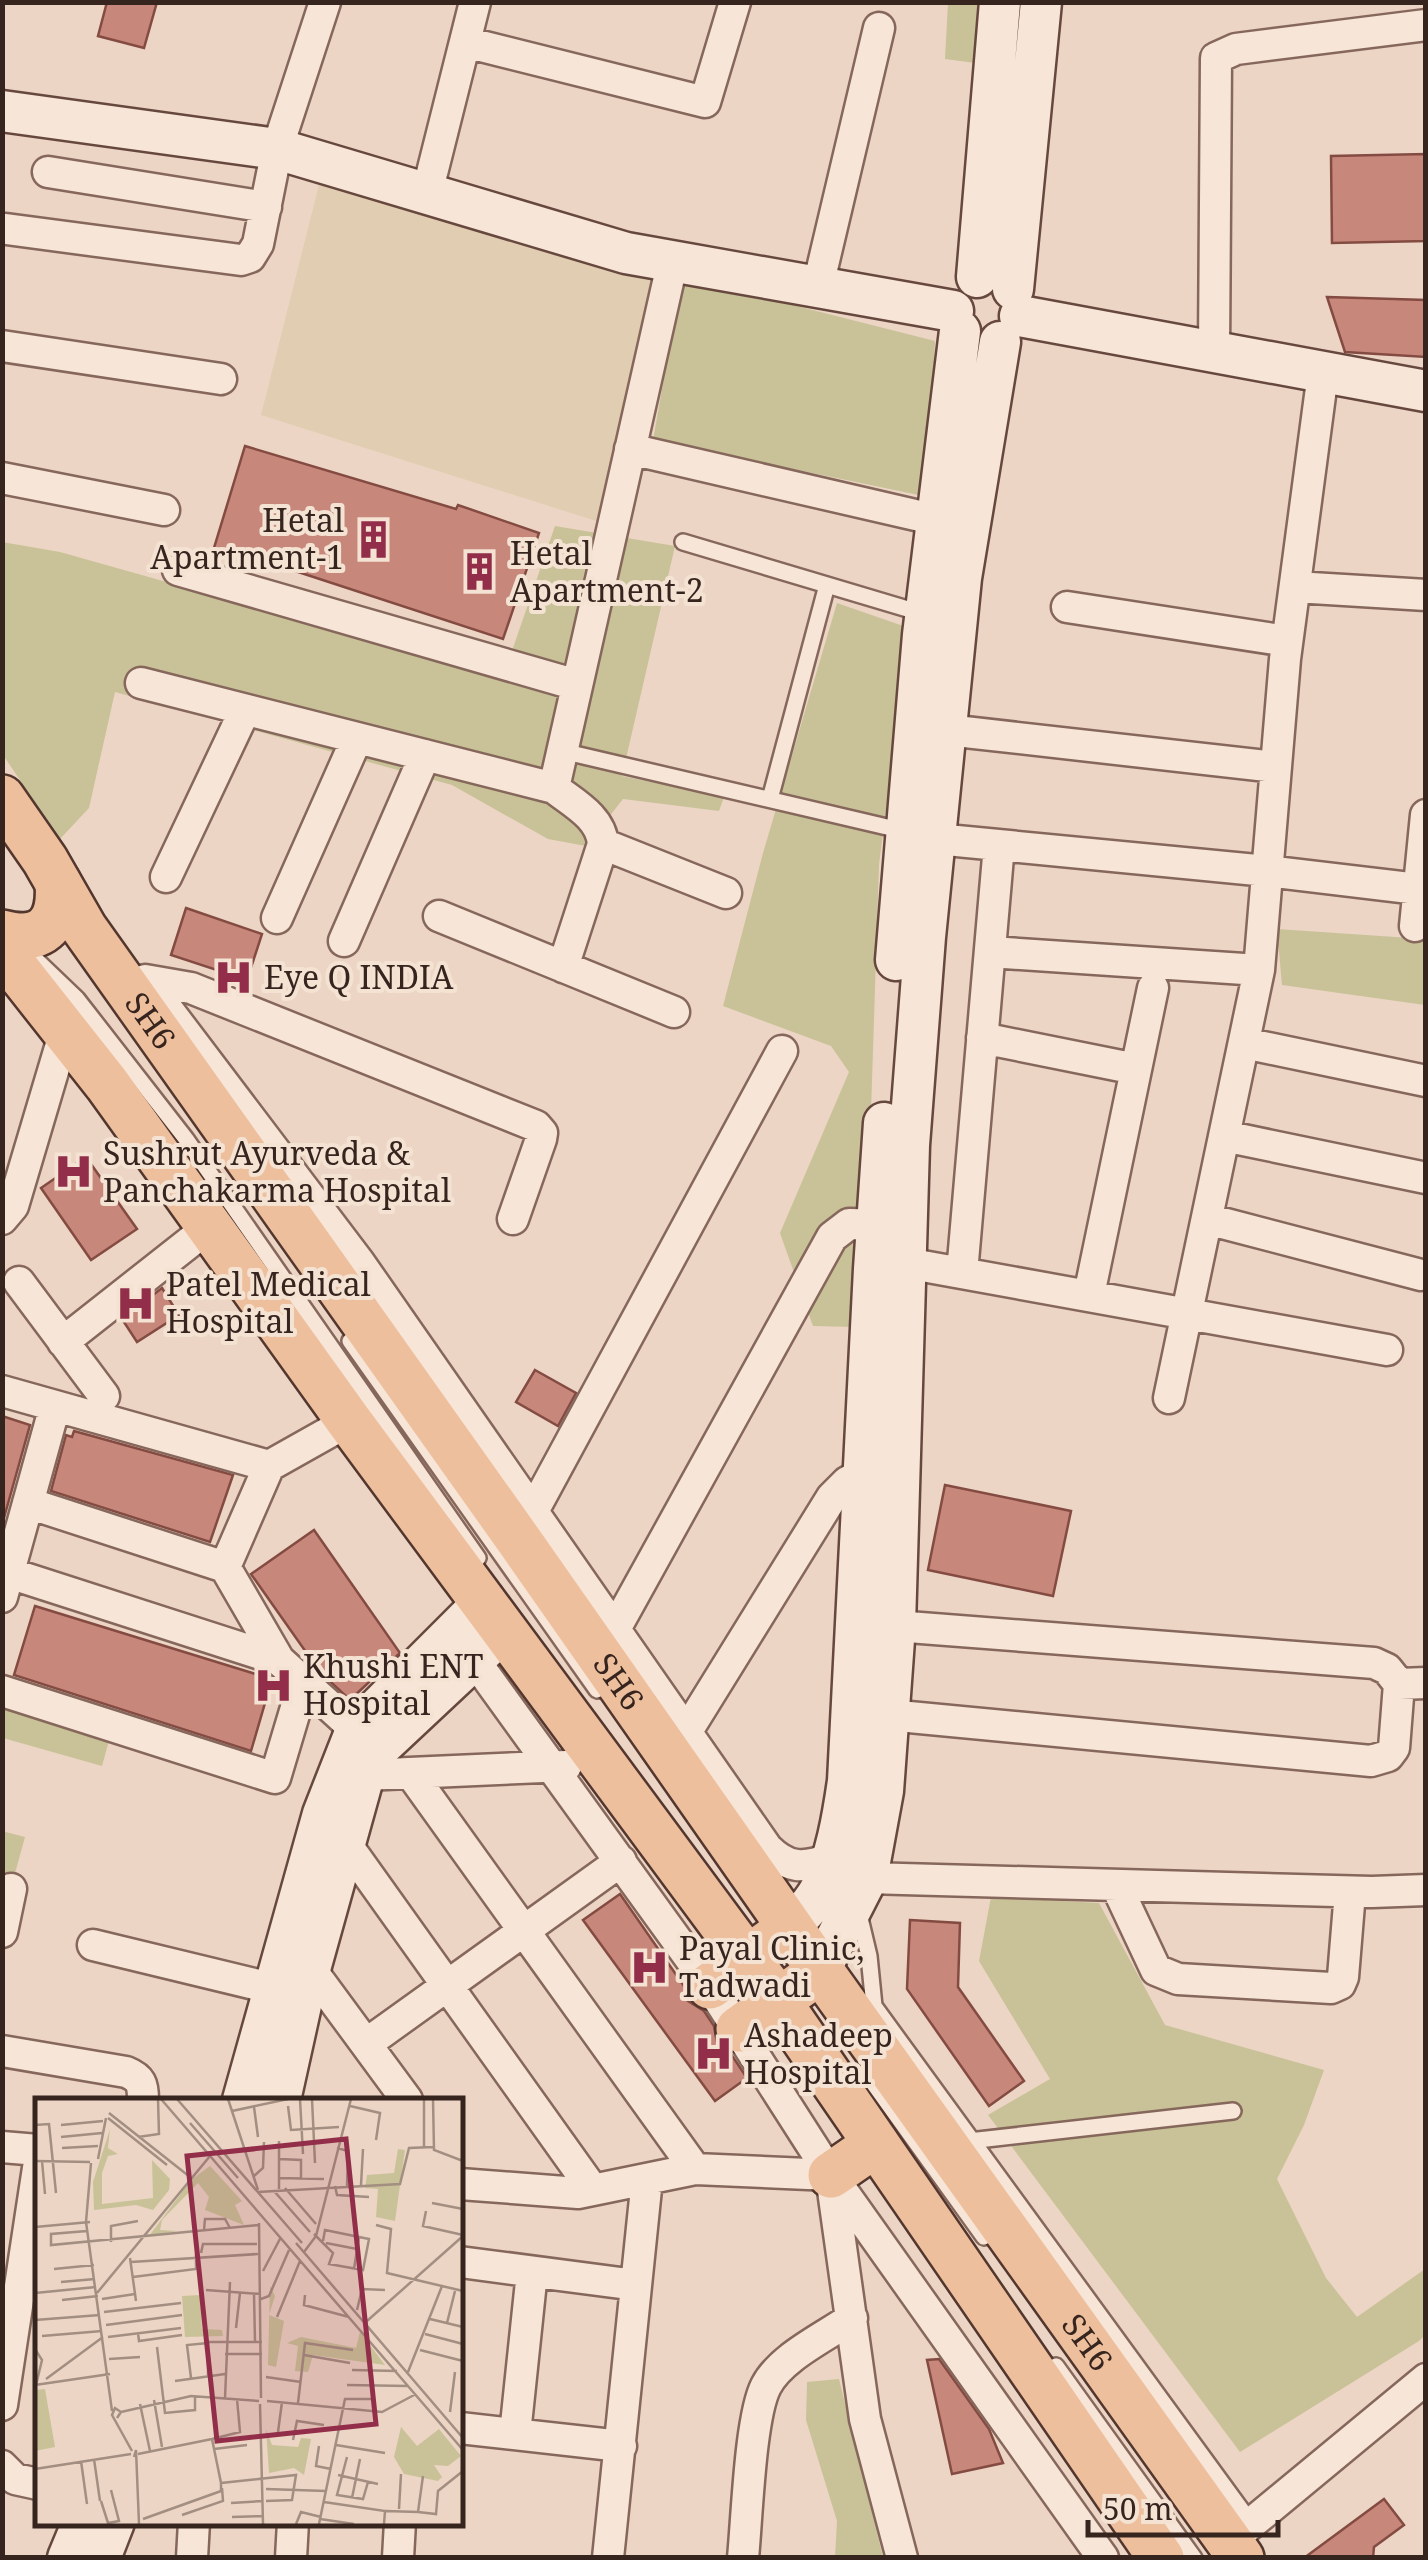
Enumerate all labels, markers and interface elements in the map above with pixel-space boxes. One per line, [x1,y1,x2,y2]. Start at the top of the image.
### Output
place label: Hetal Apartment-1 [150,498,344,578]
building icon: Hetal Apartment-1 [353,518,395,560]
place label: Hetal Apartment-2 [510,531,704,611]
building icon: Hetal Apartment-2 [459,551,501,593]
place label: Eye Q INDIA [264,955,454,998]
hospital icon: Eye Q INDIA [213,957,255,999]
street label: SH6 [116,983,186,1057]
place label: Sushrut Ayurveda & Panchakarma Hospital [103,1131,451,1211]
hospital icon: Sushrut Ayurveda & Panchakarma Hospital [52,1151,94,1193]
place label: Patel Medical Hospital [166,1262,371,1342]
hospital icon: Patel Medical Hospital [115,1282,157,1324]
place label: Khushi ENT Hospital [303,1644,483,1724]
street label: SH6 [584,1644,655,1718]
hospital icon: Khushi ENT Hospital [252,1664,294,1706]
place label: Payal Clinic, Tadwadi [679,1926,864,2006]
hospital icon: Payal Clinic, Tadwadi [628,1946,670,1988]
place label: Ashadeep Hospital [744,2013,893,2093]
hospital icon: Ashadeep Hospital [693,2033,735,2075]
inset map [35,2098,462,2525]
street label: SH6 [1053,2305,1123,2379]
scale bar [1088,2475,1278,2537]
text: 50 m [1103,2488,1173,2529]

